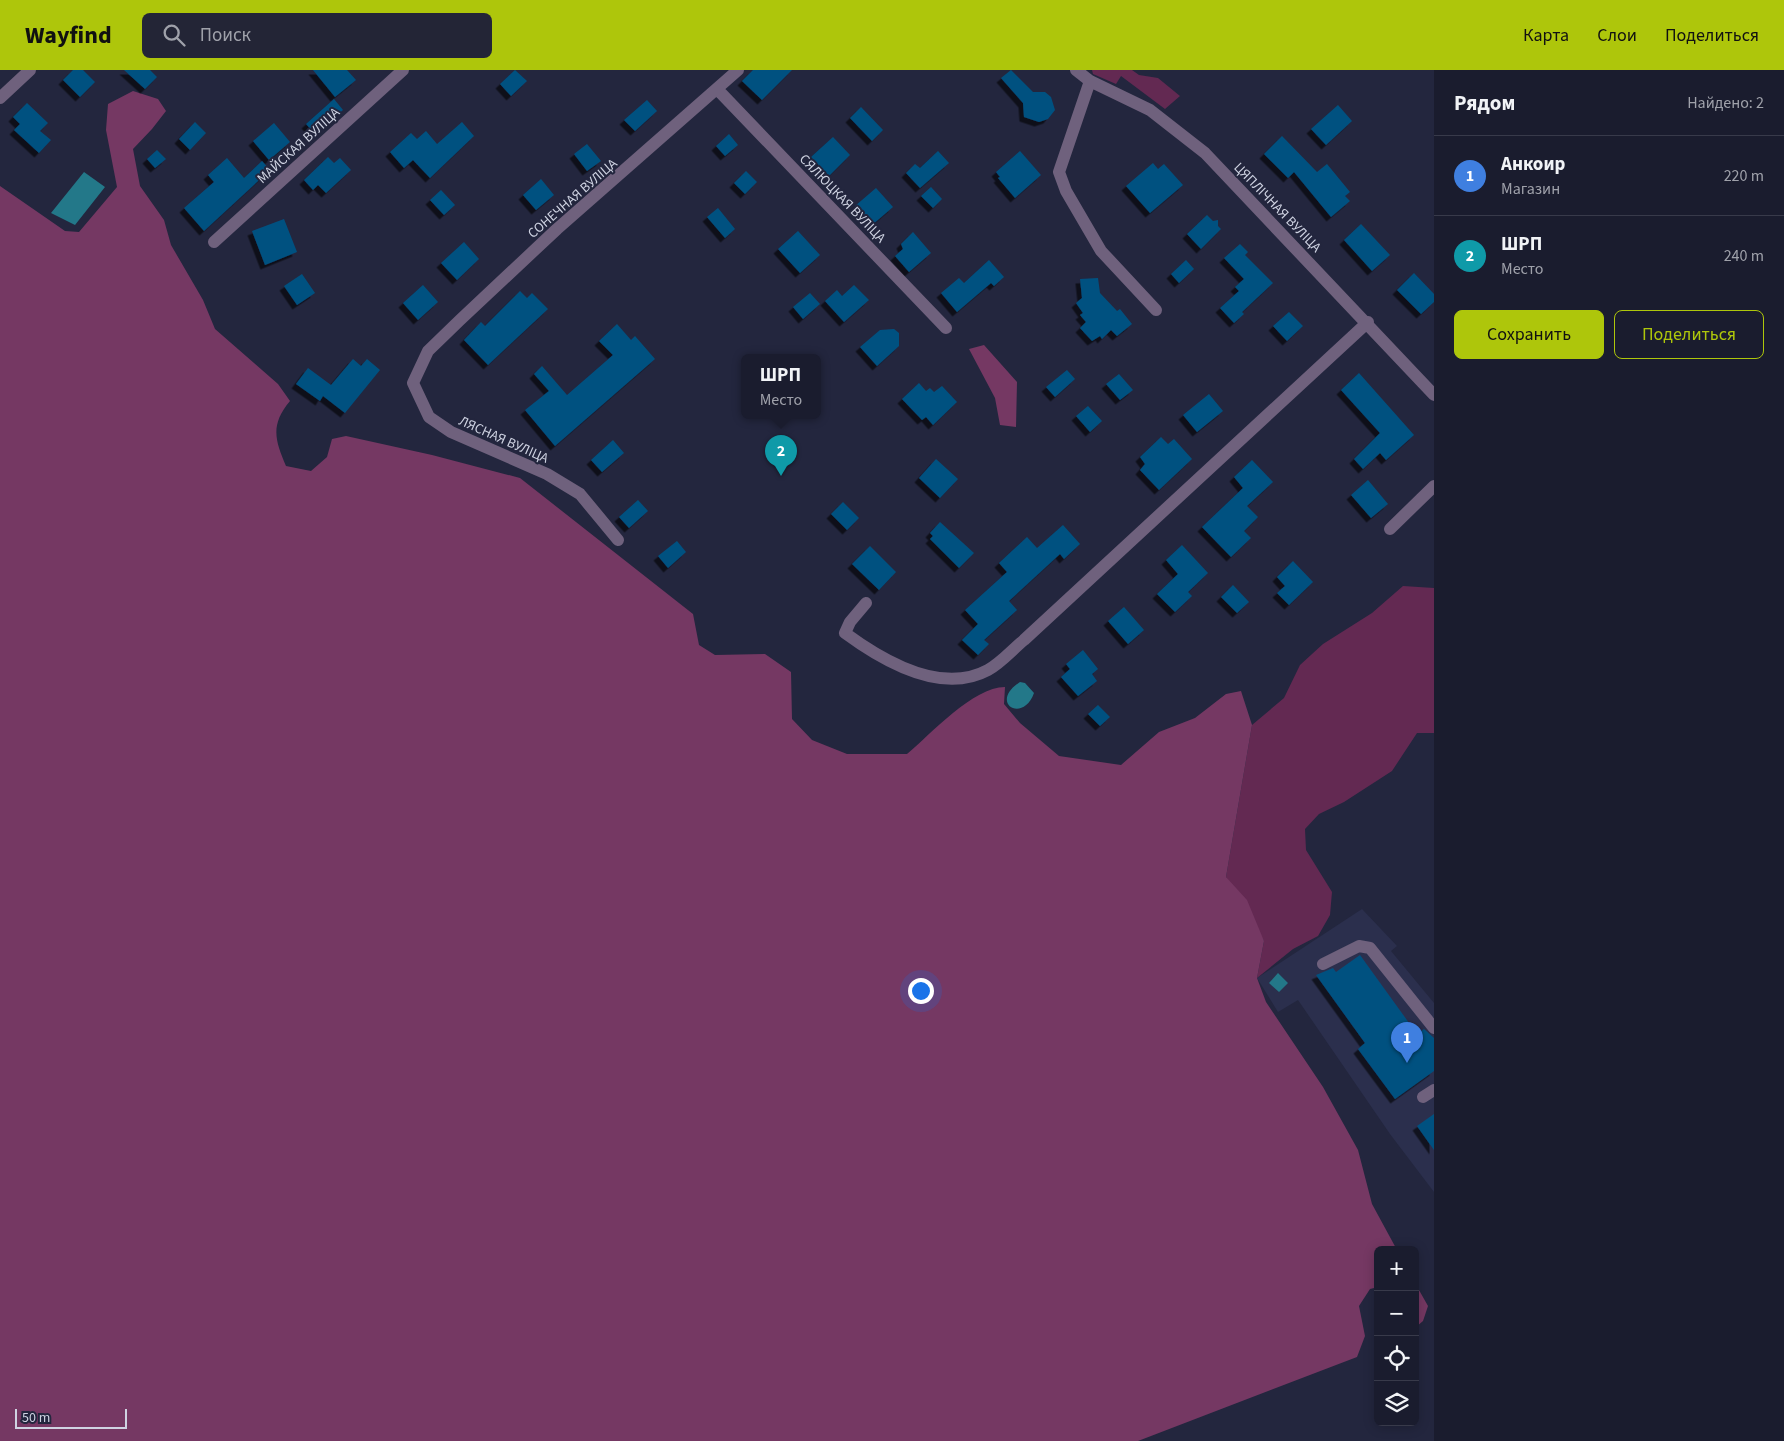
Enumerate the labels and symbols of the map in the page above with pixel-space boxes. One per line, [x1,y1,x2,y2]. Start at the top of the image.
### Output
street label: МАЙСКАЯ ВУЛІЦА [253,103,345,188]
street label: СЯЛЮЦКАЯ ВУЛІЦА [794,150,890,248]
street label: СОНЕЧНАЯ ВУЛІЦА [523,154,622,243]
street label: ЦЯПЛІЧНАЯ ВУЛІЦА [1229,158,1326,257]
street label: ЛЯСНАЯ ВУЛІЦА [456,411,552,469]
pin: 2 [765,435,797,476]
your location [908,978,934,1004]
pin: 1 [1391,1022,1423,1063]
scale bar [15,1406,128,1429]

